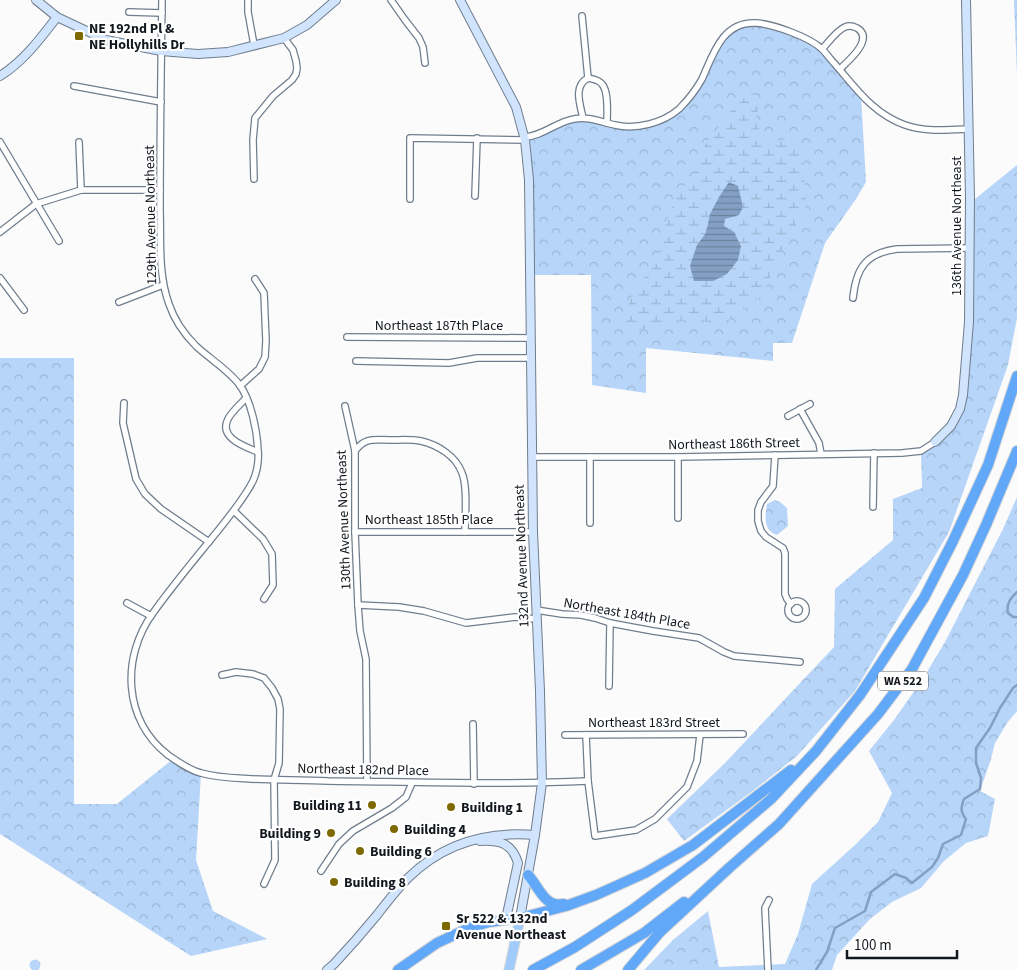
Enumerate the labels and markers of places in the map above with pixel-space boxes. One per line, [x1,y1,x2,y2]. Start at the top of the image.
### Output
place label: NE 192nd Pl & NE Hollyhills Dr [89,19,185,55]
marker: NE 192nd Pl & NE Hollyhills Dr [73,30,85,42]
place label: Building 11 [293,796,362,816]
place label: Building 1 [461,798,523,818]
marker: Building 11 [366,799,378,811]
marker: Building 1 [445,801,457,813]
place label: Building 4 [404,820,466,840]
marker: Building 4 [388,823,400,835]
place label: Building 9 [259,824,321,844]
marker: Building 9 [325,827,337,839]
place label: Building 6 [370,842,432,862]
marker: Building 6 [354,845,366,857]
place label: Building 8 [344,873,406,893]
marker: Building 8 [328,876,340,888]
place label: Sr 522 & 132nd Avenue Northeast [455,909,567,945]
marker: Sr 522 & 132nd Avenue Northeast [440,920,452,932]

